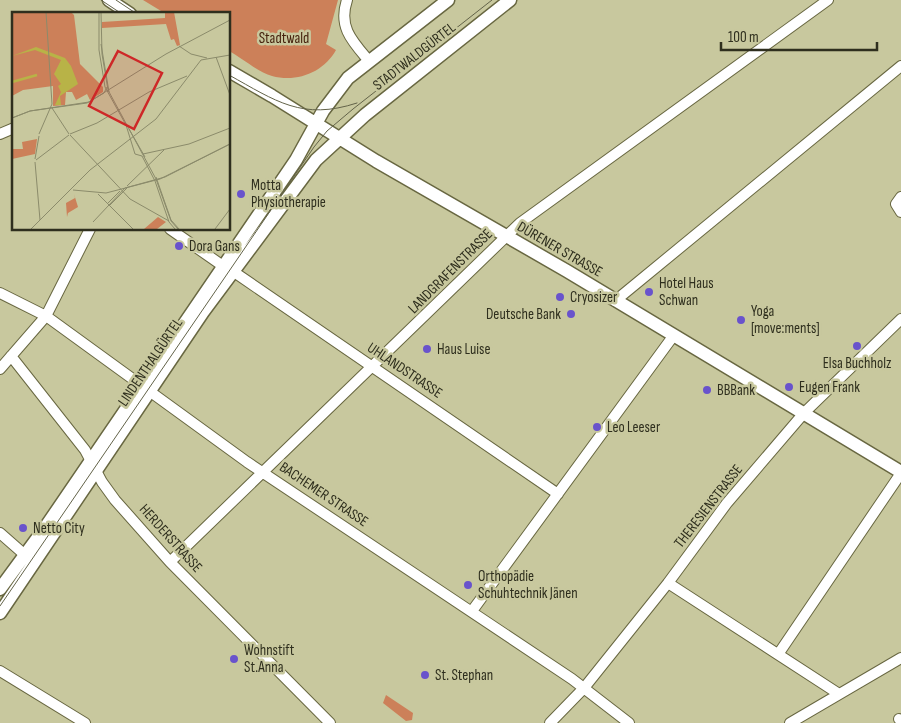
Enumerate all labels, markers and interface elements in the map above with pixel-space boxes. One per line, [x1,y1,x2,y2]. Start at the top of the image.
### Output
inset map [12,12,230,230]
street label: STADTWALDGÜRTEL [369,18,460,95]
scale bar [721,20,877,52]
text: 100 m [728,28,759,47]
park label: Stadtwald [259,29,309,48]
place label: Motta Physiotherapie [251,176,326,212]
marker: Motta Physiotherapie [235,188,247,200]
street label: DÜRENER STRASSE [514,217,606,282]
street label: LANDGRAFENSTRASSE [404,225,497,318]
place label: Dora Gans [189,237,240,256]
marker: Dora Gans [173,240,185,252]
place label: Hotel Haus Schwan [659,274,714,310]
marker: Hotel Haus Schwan [643,286,655,298]
place label: Cryosizer [570,288,618,307]
marker: Cryosizer [554,291,566,303]
place label: Yoga [move:ments] [751,302,820,338]
place label: Deutsche Bank [486,305,561,324]
marker: Deutsche Bank [565,308,577,320]
street label: LINDENTHALGÜRTEL [114,314,187,410]
marker: Yoga [move:ments] [735,314,747,326]
street label: UHLANDSTRASSE [364,338,446,402]
place label: Haus Luise [437,340,490,359]
marker: Elsa Buchholz [851,340,863,352]
marker: Haus Luise [421,343,433,355]
place label: Elsa Buchholz [823,354,892,373]
place label: Eugen Frank [799,378,860,397]
place label: BBBank [717,381,755,400]
marker: Eugen Frank [783,381,795,393]
marker: BBBank [701,384,713,396]
place label: Leo Leeser [607,418,661,437]
marker: Leo Leeser [591,421,603,433]
street label: BACHEMER STRASSE [276,458,372,531]
street label: THERESIENSTRASSE [670,461,747,552]
street label: HERDERSTRASSE [135,500,206,577]
place label: Netto City [33,519,85,538]
marker: Netto City [17,522,29,534]
place label: Orthopädie Schuhtechnik Jänen [478,567,578,603]
marker: Orthopädie Schuhtechnik Jänen [462,579,474,591]
place label: Wohnstift St.Anna [244,641,295,677]
marker: Wohnstift St.Anna [228,653,240,665]
place label: St. Stephan [435,666,493,685]
marker: St. Stephan [419,669,431,681]

